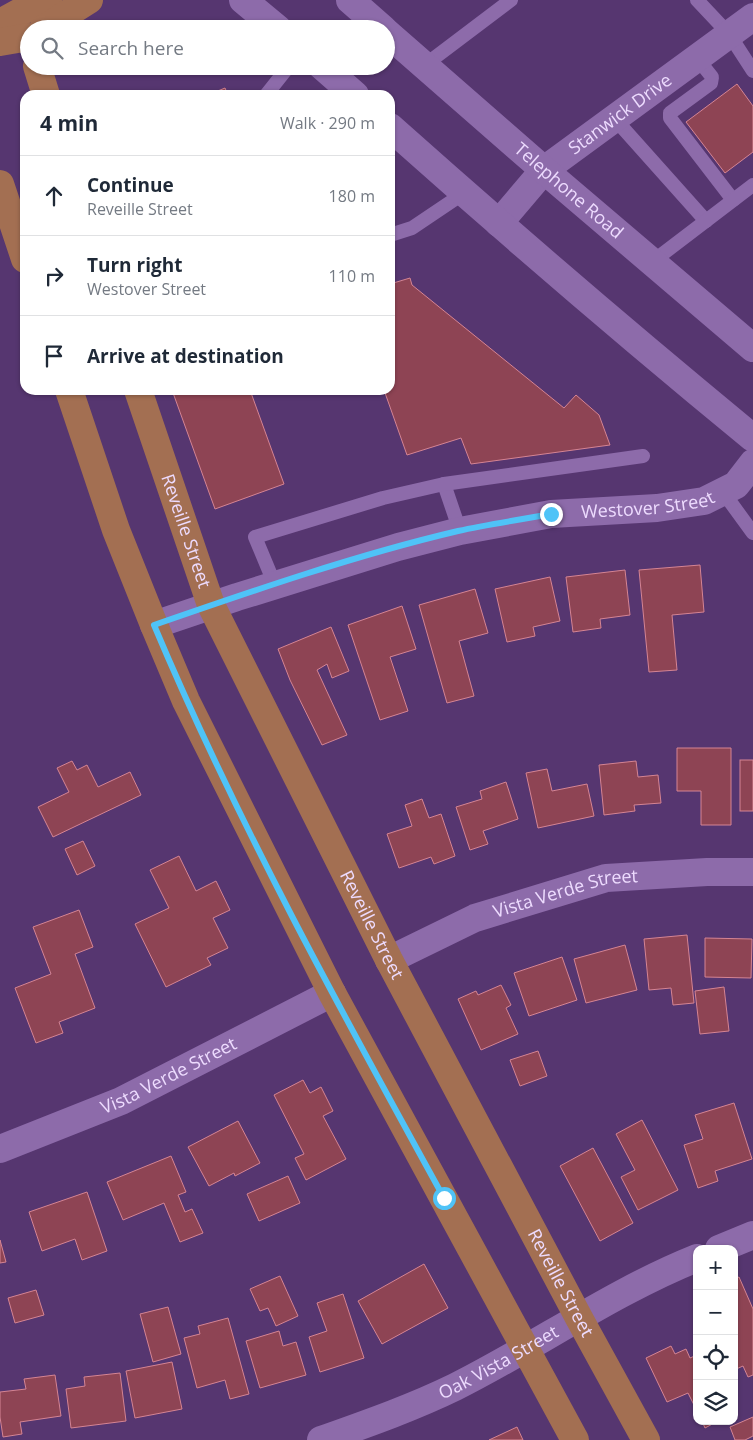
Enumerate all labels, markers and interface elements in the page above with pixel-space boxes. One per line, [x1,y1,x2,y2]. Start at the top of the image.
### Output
search box [20,20,395,75]
icon: search [38,34,66,62]
text: Search here [78,35,184,61]
street label: Stanwick Drive [563,67,676,159]
text: 4 min [40,109,98,137]
text: Walk · 290 m [280,112,375,134]
street label: Telephone Road [510,137,629,243]
text: Continue [87,172,174,198]
icon: ahead [40,182,68,210]
text: 180 m [329,185,375,207]
text: Reveille Street [87,198,193,220]
text: Turn right [87,252,182,278]
icon: right [40,262,68,290]
text: 110 m [329,265,375,287]
text: Westover Street [87,278,206,300]
icon: arrive [40,342,68,370]
text: Arrive at destination [87,343,284,369]
street label: Reveille Street [156,471,217,591]
street label: Westover Street [580,485,718,523]
route end [540,503,563,526]
street label: Vista Verde Street [490,863,639,923]
street label: Reveille Street [335,866,410,983]
street label: Vista Verde Street [97,1031,240,1119]
route start [433,1187,456,1210]
street label: Reveille Street [523,1224,600,1341]
map controls [693,1245,738,1425]
button: + [693,1245,738,1290]
button: − [693,1290,738,1335]
street label: Oak Vista Street [434,1319,562,1404]
button: locate [693,1335,738,1380]
button: layers [693,1380,738,1425]

